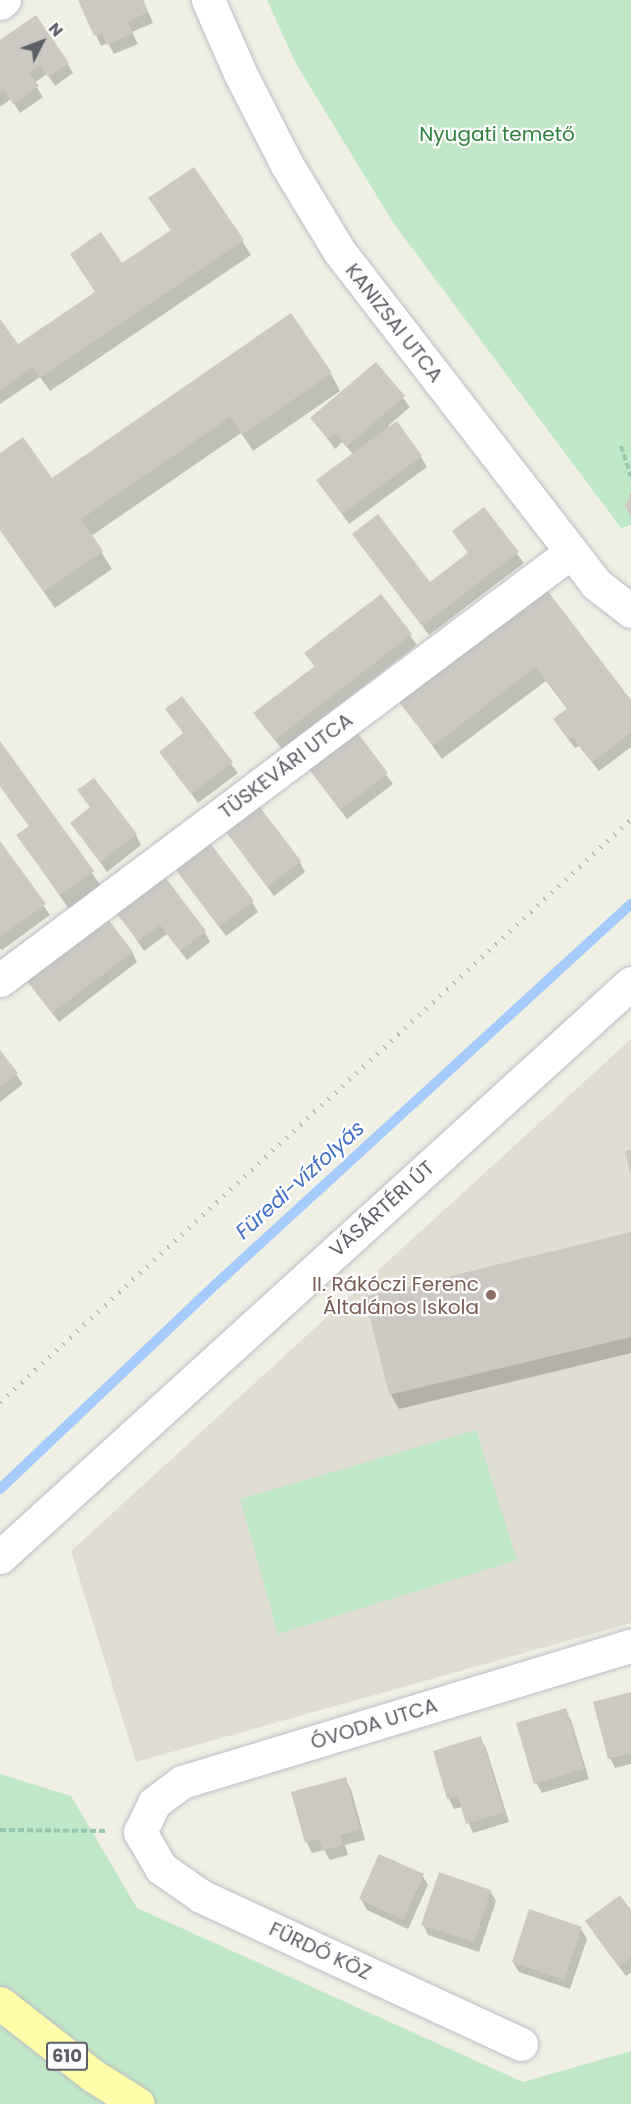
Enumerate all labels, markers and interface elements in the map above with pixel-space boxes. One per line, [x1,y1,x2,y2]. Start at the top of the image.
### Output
north arrow [12,12,72,72]
text: N [43,17,68,42]
park label: Nyugati temető [419,122,575,146]
street label: KANIZSAI UTCA [340,259,448,387]
street label: TÜSKEVÁRI UTCA [215,708,357,824]
water label: Füredi-vízfolyás [230,1115,370,1245]
street label: VÁSÁRTÉRI ÚT [325,1156,439,1262]
place label: II. Rákóczi Ferenc Általános Iskola [312,1272,479,1319]
marker: II. Rákóczi Ferenc Általános Iskola [484,1288,498,1302]
street label: ÓVODA UTCA [308,1693,440,1755]
street label: FÜRDŐ KÖZ [265,1917,375,1985]
road number: 610 [46,2041,88,2071]

